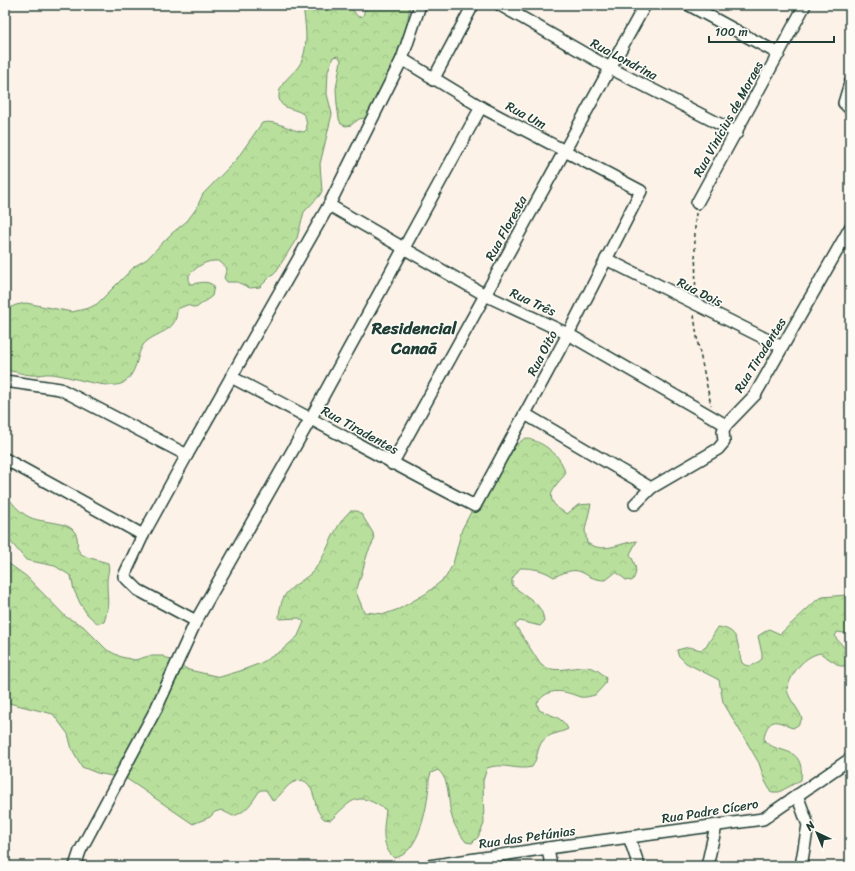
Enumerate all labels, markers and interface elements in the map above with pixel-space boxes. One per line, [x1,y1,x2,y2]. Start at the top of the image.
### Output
scale bar [709,18,834,44]
text: 100 m [715,21,748,43]
street label: Rua Londrina [586,32,662,87]
street label: Rua Vinícius de Moraes [687,56,770,181]
street label: Rua Um [501,95,551,135]
street label: Rua Floresta [479,191,534,265]
street label: Rua Dois [673,271,728,314]
street label: Rua Três [506,281,560,323]
district label: Residencial Canaã [371,313,457,363]
street label: Rua Tiradentes [728,313,792,397]
street label: Rua Oito [520,326,564,380]
street label: Rua Tiradentes [317,399,403,461]
street label: Rua Padre Cícero [660,792,760,830]
north arrow [797,813,837,853]
text: N [800,816,820,836]
street label: Rua das Petúnias [477,819,577,855]

